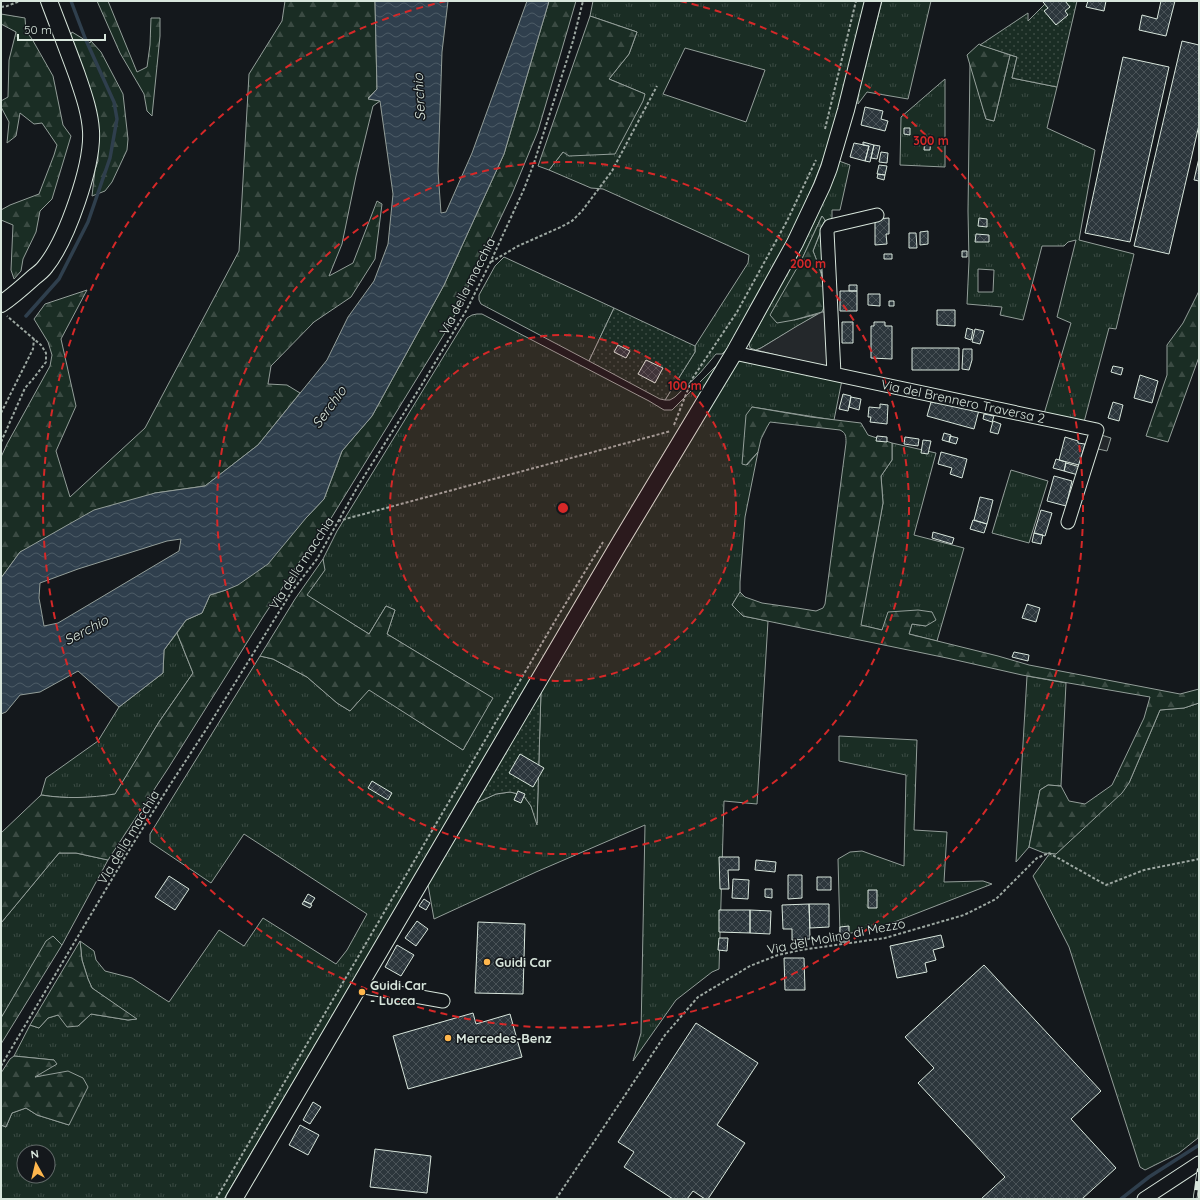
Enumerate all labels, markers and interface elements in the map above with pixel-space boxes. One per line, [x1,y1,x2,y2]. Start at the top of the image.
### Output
scale bar [18,16,105,42]
text: 50 m [24,22,52,37]
water label: Serchio [409,72,429,121]
text: 300 m [913,133,949,148]
street label: Via della macchia [436,235,498,337]
text: 200 m [790,256,826,271]
street label: Via del Brennero Traversa 2 [880,376,1046,426]
text: 100 m [668,378,702,393]
water label: Serchio [308,382,351,432]
centre of rings [556,501,570,515]
street label: Via della macchia [265,514,337,612]
water label: Serchio [61,611,112,649]
street label: Via della macchia [94,787,162,887]
street label: Via del Molino di Mezzo [766,915,907,957]
place label: Guidi Car [495,954,552,970]
marker: Guidi Car [482,957,492,967]
place label: Guidi Car - Lucca [370,977,427,1008]
marker: Guidi Car - Lucca [357,987,367,997]
place label: Mercedes-Benz [456,1030,552,1046]
marker: Mercedes-Benz [443,1033,453,1043]
north arrow [16,1144,56,1184]
text: N [30,1147,40,1162]

